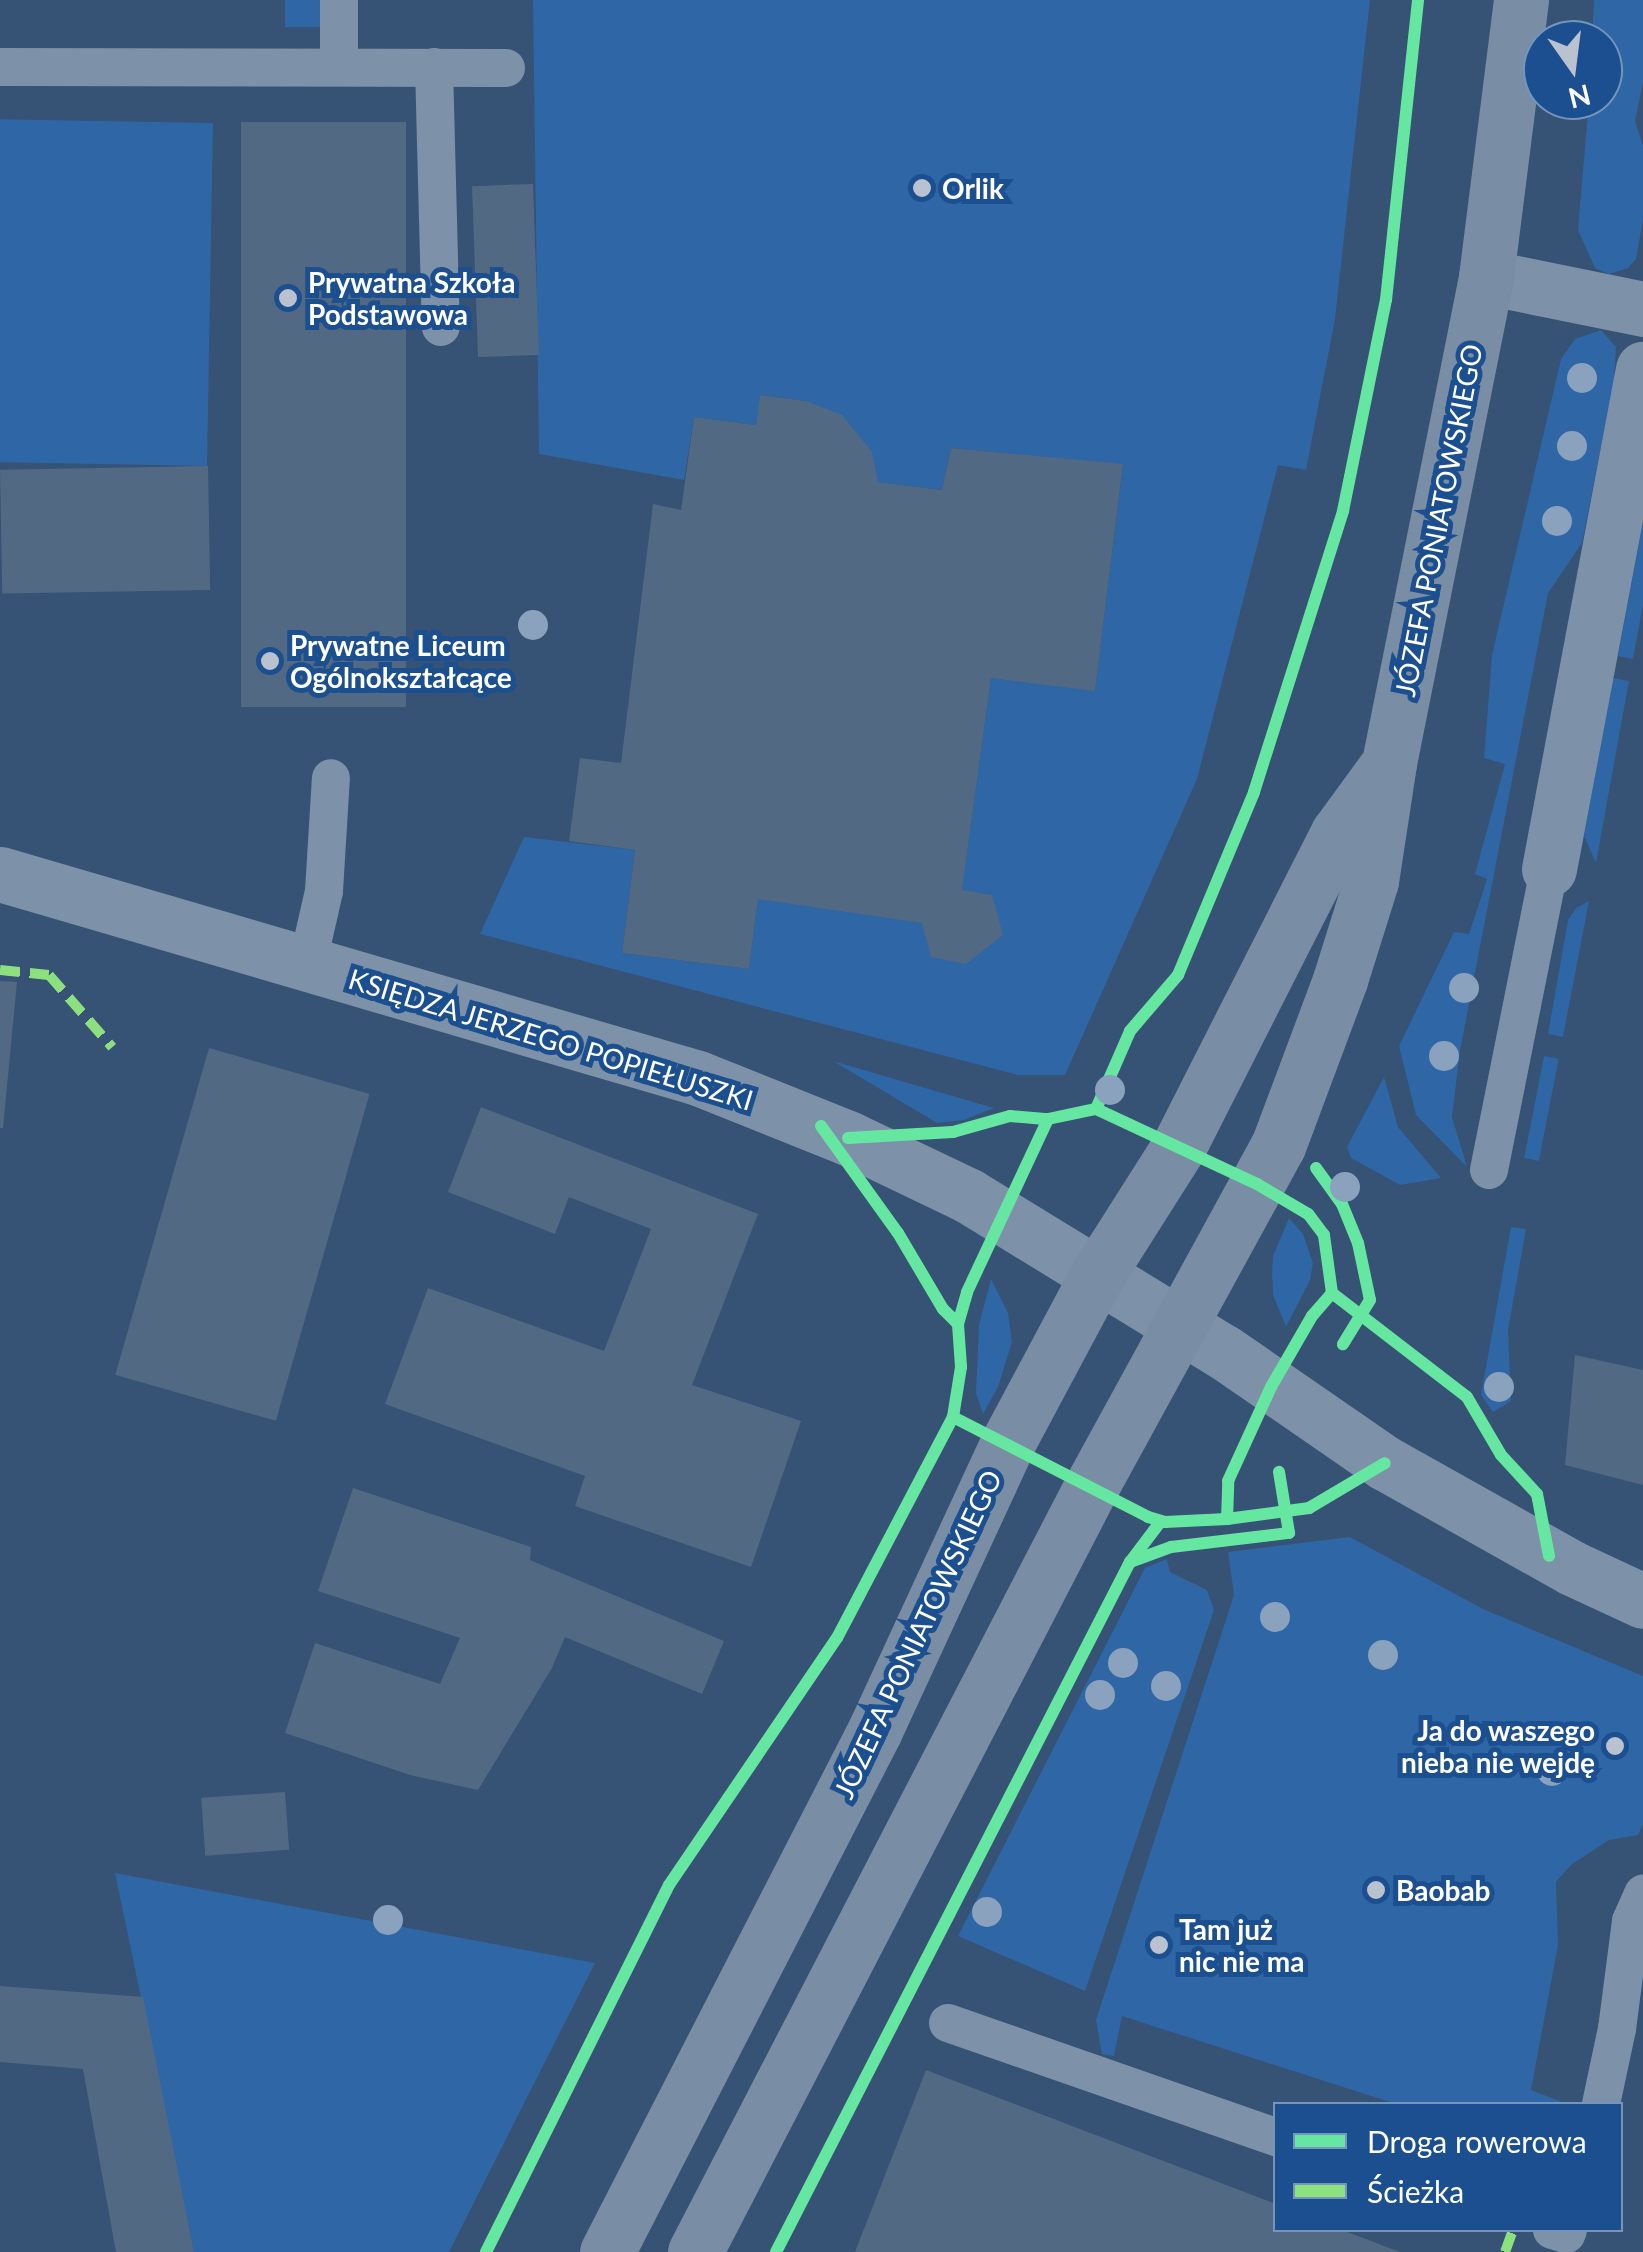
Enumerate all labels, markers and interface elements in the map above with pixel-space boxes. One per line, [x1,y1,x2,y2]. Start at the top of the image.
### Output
north arrow [1523,20,1623,120]
text: N [1565,78,1594,116]
place label: Orlik [942,171,1004,205]
marker: Orlik [911,177,933,199]
place label: Prywatna Szkoła Podstawowa [308,265,515,331]
marker: Prywatna Szkoła Podstawowa [277,287,299,309]
street label: JÓZEFA PONIATOWSKIEGO [1387,340,1489,700]
place label: Prywatne Liceum Ogólnokształcące [290,628,512,694]
marker: Prywatne Liceum Ogólnokształcące [259,650,281,672]
street label: KSIĘDZA JERZEGO POPIEŁUSZKI [344,961,758,1117]
street label: JÓZEFA PONIATOWSKIEGO [826,1464,1008,1804]
place label: Ja do waszego nieba nie wejdę [1400,1713,1595,1779]
marker: Ja do waszego nieba nie wejdę [1604,1735,1626,1757]
place label: Baobab [1396,1873,1490,1907]
marker: Baobab [1365,1879,1387,1901]
place label: Tam już nic nie ma [1179,1912,1305,1978]
marker: Tam już nic nie ma [1148,1934,1170,1956]
legend [1273,2102,1623,2232]
text: Droga rowerowa [1367,2123,1587,2159]
text: Ścieżka [1367,2173,1464,2209]

